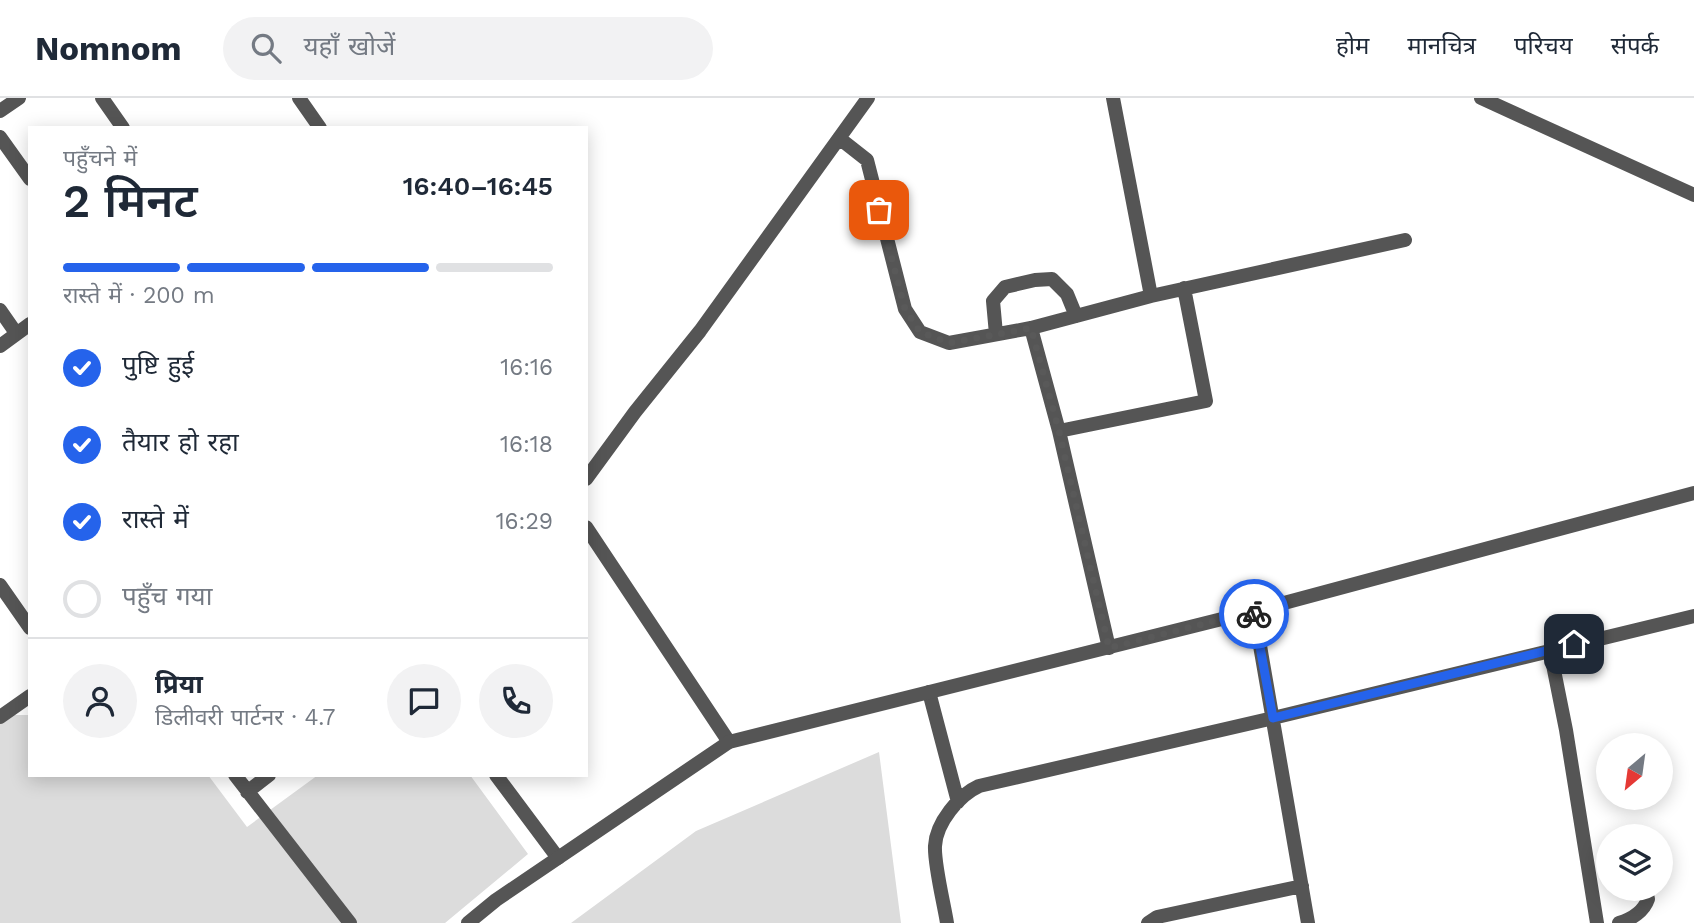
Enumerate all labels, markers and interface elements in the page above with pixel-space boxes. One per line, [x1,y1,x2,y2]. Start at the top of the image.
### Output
search box [223,17,713,80]
text: Nomnom [35,29,181,68]
icon: search [247,29,285,67]
text: यहाँ खोजें [303,31,395,61]
text: होम [1336,32,1369,60]
text: मानचित्र [1407,32,1476,60]
text: परिचय [1514,32,1573,60]
text: संपर्क [1611,32,1659,60]
text: पहुँचने में [63,145,137,172]
text: 16:40–16:45 [403,171,553,201]
text: 2 मिनट [63,174,198,228]
pin [849,180,909,240]
icon: bag [860,191,898,229]
text: रास्ते में · 200 m [63,282,215,309]
icon: check [63,349,101,387]
text: पुष्टि हुई [122,350,194,380]
text: 16:16 [500,354,553,381]
icon: check [63,426,101,464]
text: तैयार हो रहा [122,427,239,457]
text: 16:18 [500,431,553,458]
icon: check [63,503,101,541]
text: रास्ते में [122,504,189,534]
text: 16:29 [496,508,553,535]
courier [1219,579,1289,649]
text: पहुँच गया [122,581,212,611]
icon: bike [1235,595,1273,633]
pin [1544,614,1604,674]
icon: home [1555,625,1593,663]
button: person [63,664,137,738]
button: chat [387,664,461,738]
button: phone [479,664,553,738]
text: प्रिया [155,669,203,699]
text: डिलीवरी पार्टनर · 4.7 [155,704,335,731]
north arrow [1596,733,1673,810]
map controls [1596,733,1673,901]
button: layers [1596,824,1673,901]

